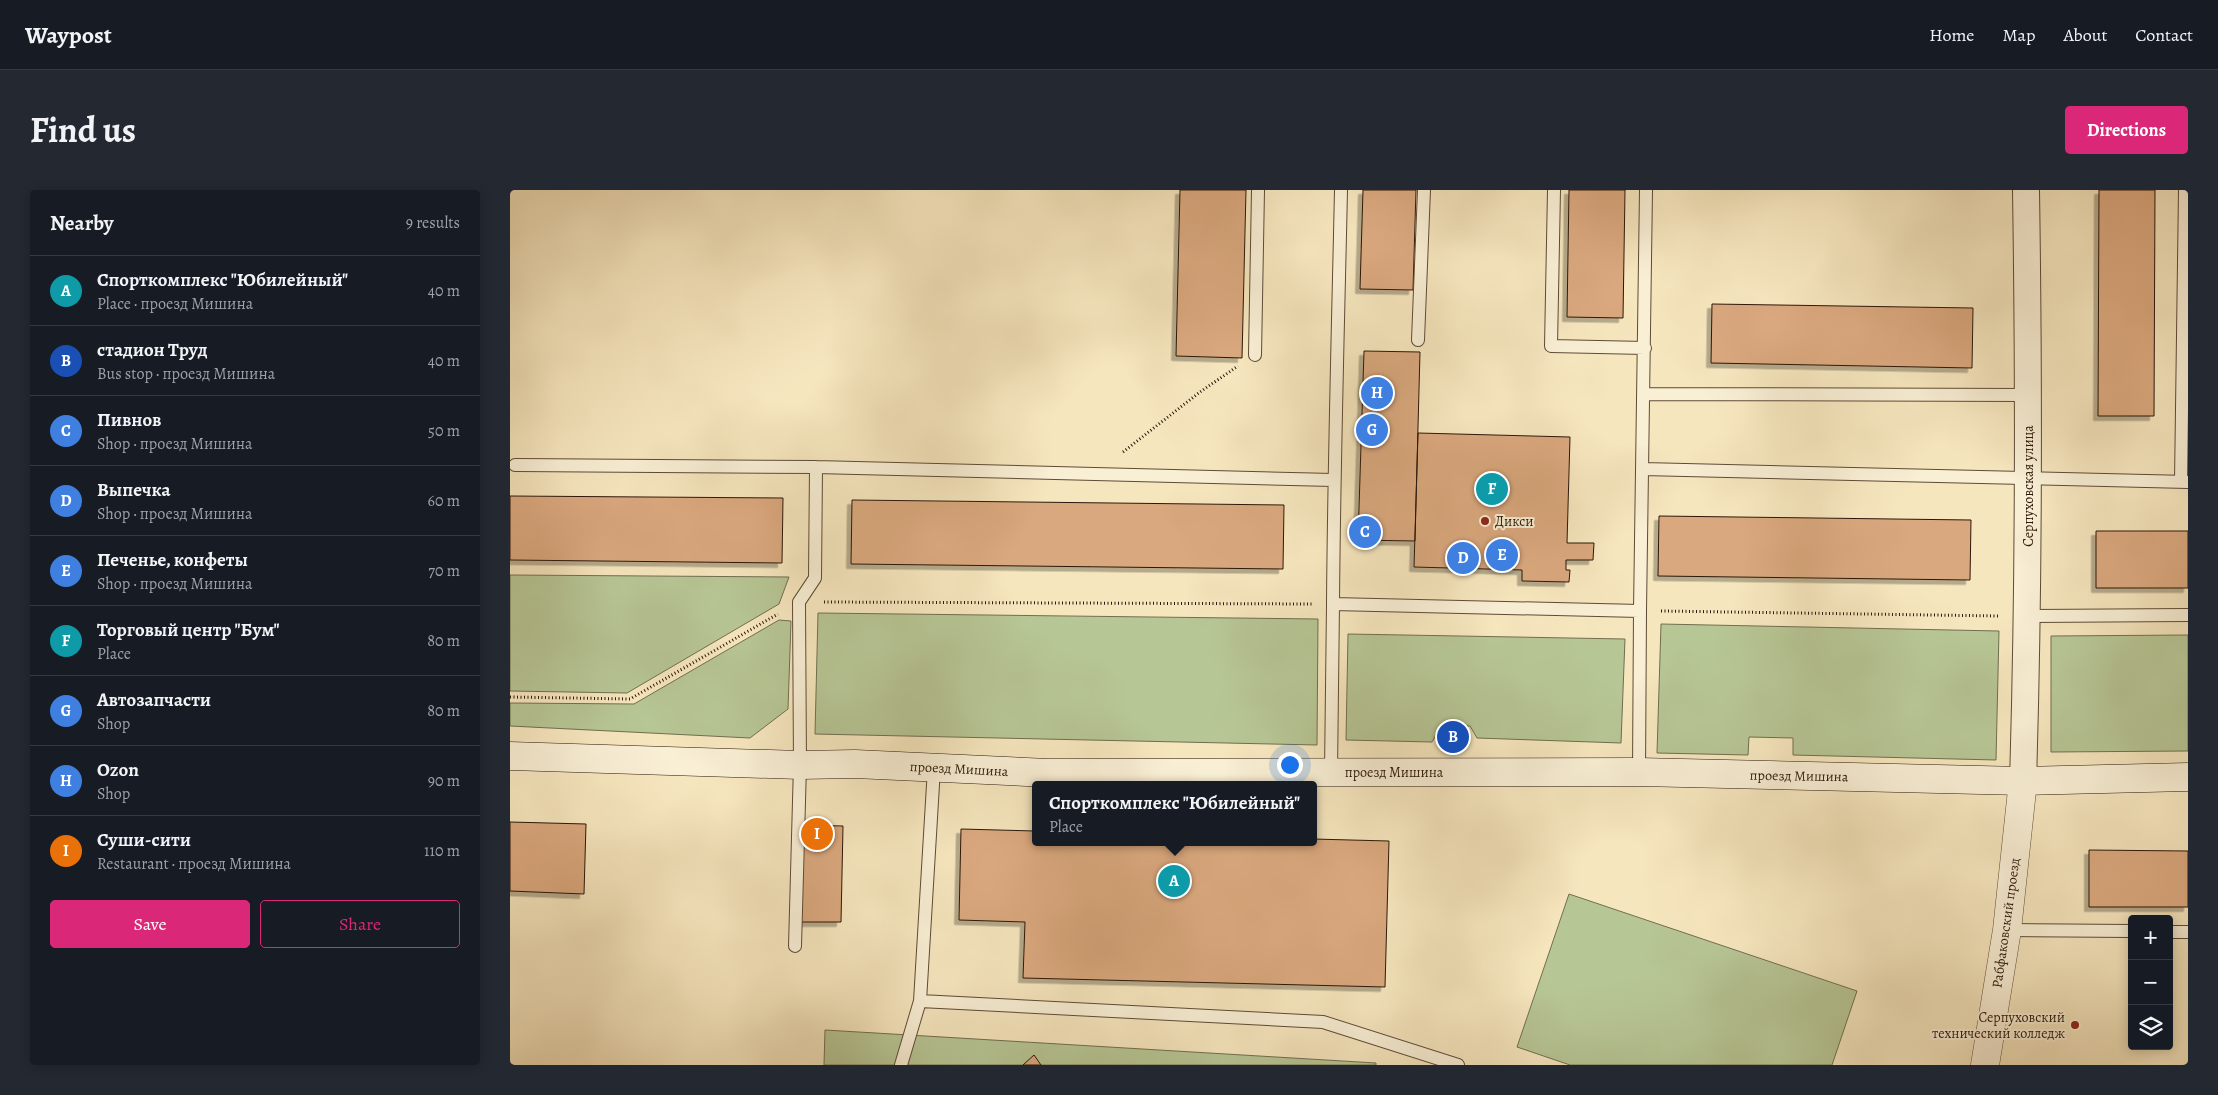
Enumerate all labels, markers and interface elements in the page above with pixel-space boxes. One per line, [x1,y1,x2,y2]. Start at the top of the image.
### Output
text: Waypost [25,19,112,51]
text: Home [1929,23,1974,47]
text: Map [2002,23,2035,47]
text: About [2063,23,2107,47]
text: Contact [2135,23,2193,47]
text: Find us [30,106,136,154]
button: Directions [2065,106,2188,154]
text: Nearby [50,209,113,237]
text: 9 results [406,212,460,234]
text: Спорткомплекс "Юбилейный" [97,267,348,293]
text: A [61,280,71,302]
text: 40 m [428,280,460,302]
text: Place · проезд Мишина [97,293,253,315]
text: стадион Труд [97,337,208,363]
text: B [61,350,71,372]
text: 40 m [428,350,460,372]
text: Bus stop · проезд Мишина [97,363,275,385]
pin: H [1361,374,1393,412]
text: Пивнов [97,407,161,433]
pin: G [1356,411,1388,449]
text: C [61,420,71,442]
text: 50 m [428,420,460,442]
street label: Серпуховская улица [2019,425,2038,547]
text: Shop · проезд Мишина [97,433,253,455]
pin: F [1476,470,1508,508]
text: Выпечка [97,477,171,503]
text: D [60,490,72,512]
text: 60 m [428,490,460,512]
text: Shop · проезд Мишина [97,503,253,525]
place label: Дикси [1495,512,1533,531]
pin: C [1349,513,1381,551]
marker: Дикси [1479,515,1491,527]
pin: E [1486,536,1518,574]
pin: D [1447,539,1479,577]
text: Печенье, конфеты [97,547,248,573]
text: E [61,560,71,582]
text: 70 m [428,560,460,582]
text: Shop · проезд Мишина [97,573,253,595]
text: Торговый центр "Бум" [97,617,280,643]
text: F [62,630,70,652]
text: 80 m [427,630,460,652]
text: Place [97,643,131,665]
text: Автозапчасти [97,687,211,713]
text: G [61,700,71,722]
text: 80 m [427,700,460,722]
text: Shop [97,713,130,735]
pin: B [1437,718,1469,756]
your location [1277,752,1303,778]
text: Ozon [97,757,139,783]
street label: проезд Мишина [909,757,1009,781]
street label: проезд Мишина [1345,763,1444,782]
street label: проезд Мишина [1750,766,1849,786]
text: H [60,770,72,792]
text: 90 m [428,770,460,792]
popup [1032,781,1317,846]
text: Shop [97,783,130,805]
text: Спорткомплекс "Юбилейный" [1049,790,1300,816]
pin: I [801,815,833,853]
text: Place [1049,816,1083,838]
text: Суши-сити [97,827,191,853]
text: I [63,840,69,862]
text: 110 m [424,840,460,862]
text: Restaurant · проезд Мишина [97,853,291,875]
street label: Рабфаковский проезд [1987,857,2025,989]
pin: A [1158,862,1190,900]
button: Save [50,900,250,948]
button: Share [260,900,460,948]
map controls [2128,915,2173,1050]
button: + [2128,915,2173,960]
button: − [2128,960,2173,1005]
button: layers [2128,1005,2173,1050]
place label: Серпуховский технический колледж [1932,1008,2065,1043]
marker: Серпуховский технический колледж [2069,1019,2081,1031]

